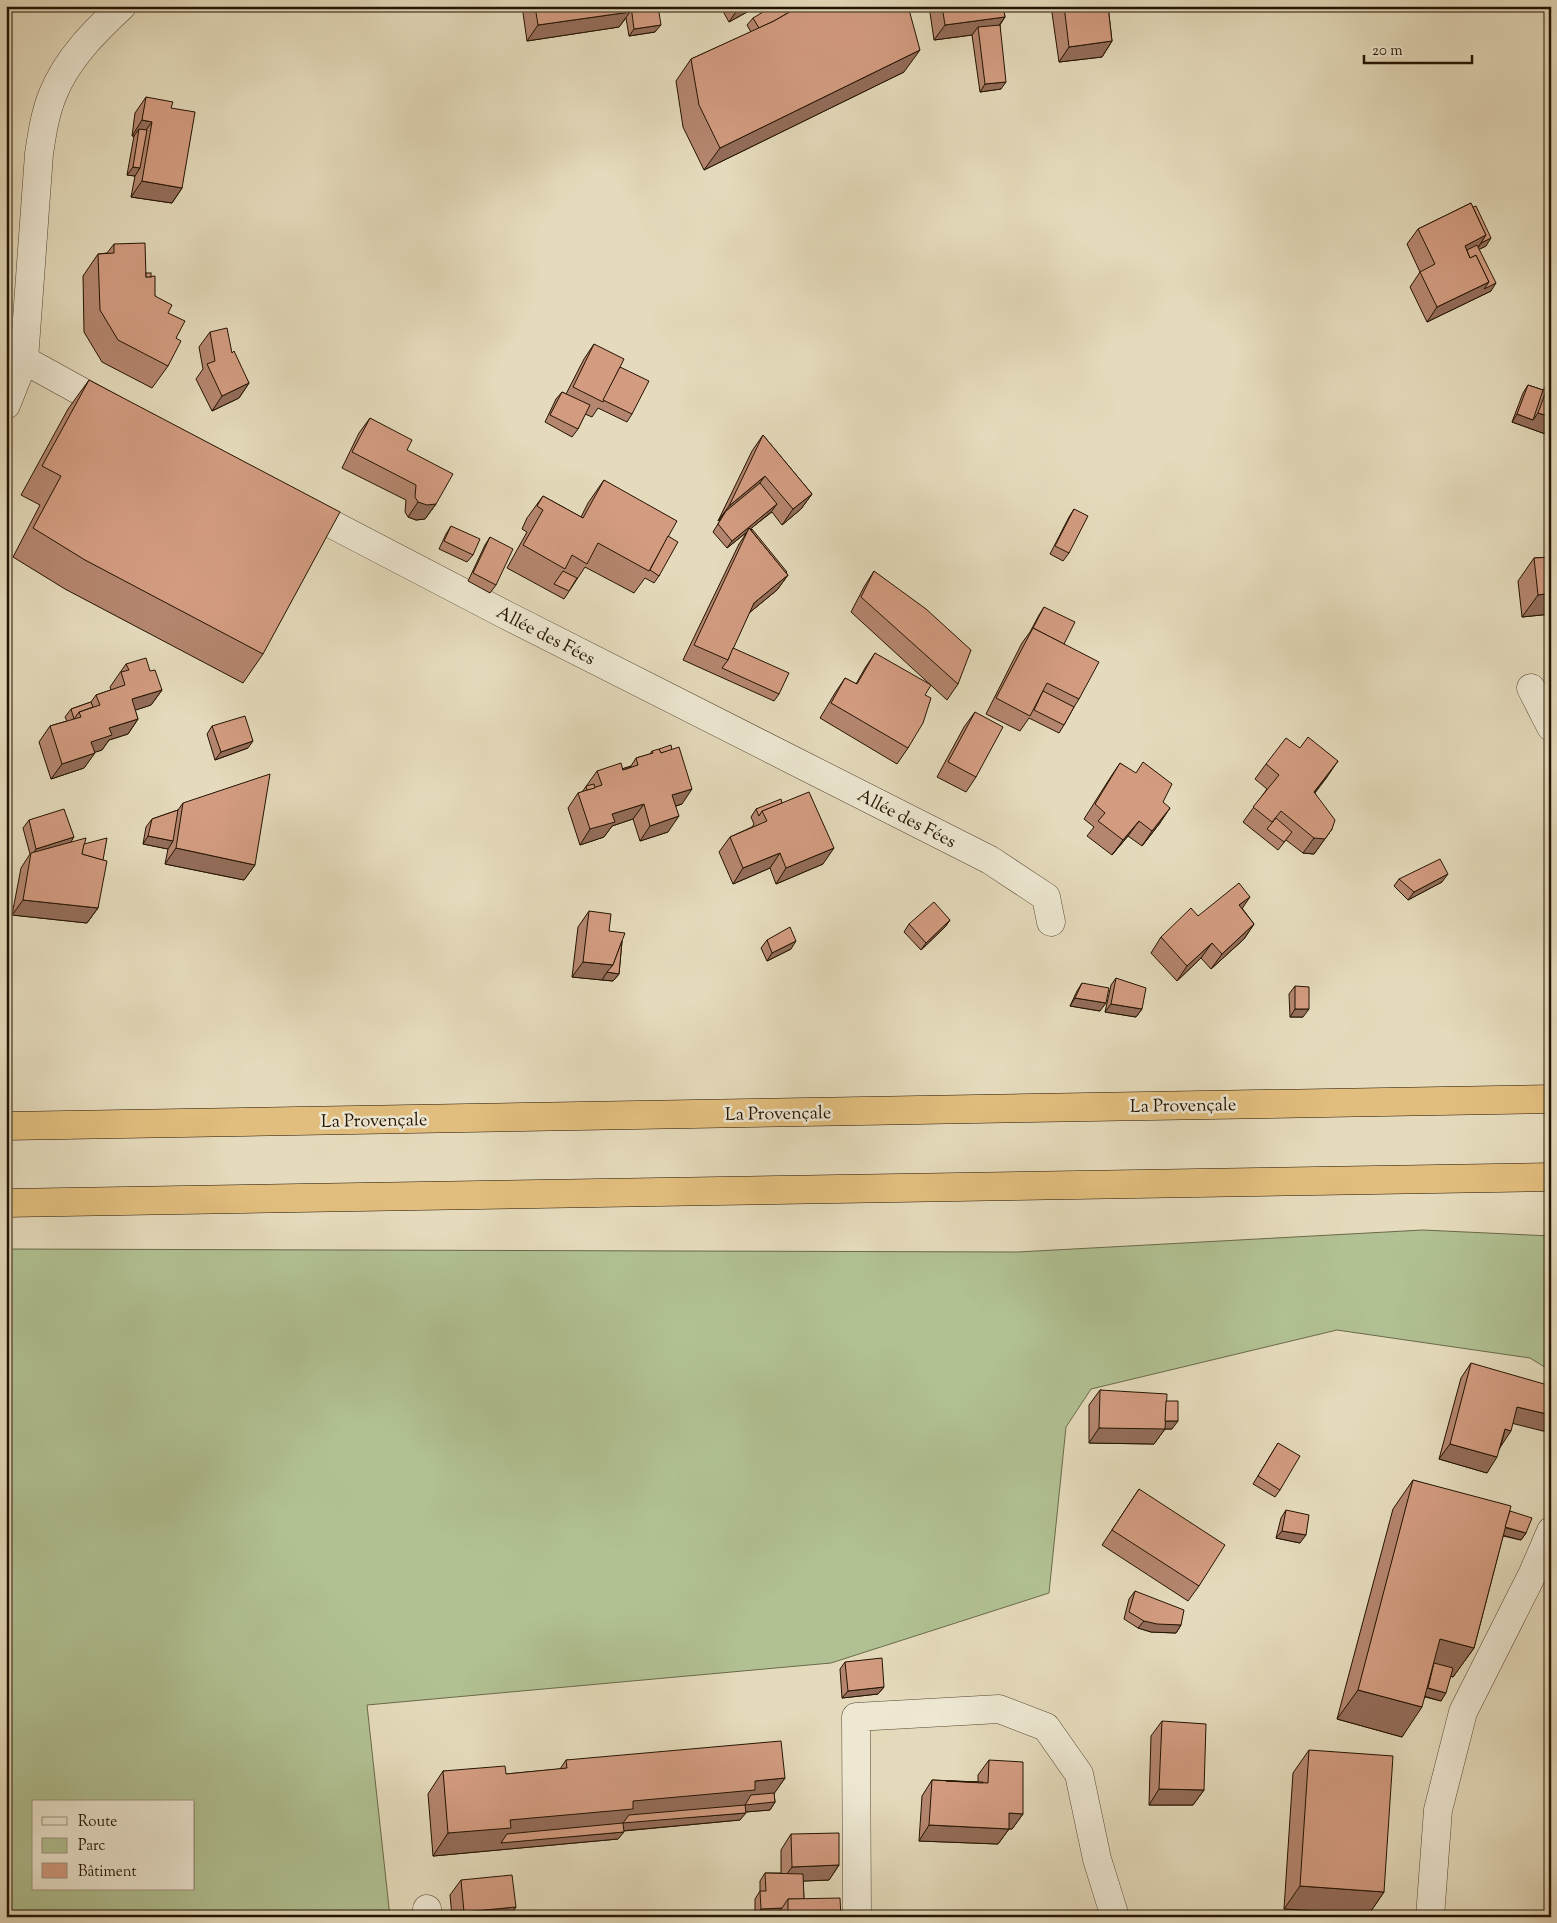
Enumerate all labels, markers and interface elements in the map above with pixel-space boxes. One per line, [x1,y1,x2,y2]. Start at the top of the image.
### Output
scale bar [1364,32,1472,64]
text: 20 m [1372,41,1403,62]
street label: Allée des Fées [491,601,599,673]
street label: Allée des Fées [852,784,960,856]
street label: La Provençale [1130,1093,1236,1121]
street label: La Provençale [725,1101,831,1129]
street label: La Provençale [321,1108,427,1136]
legend [32,1800,195,1890]
text: Route [78,1812,117,1833]
text: Parc [78,1836,106,1857]
text: Bâtiment [78,1862,137,1883]

